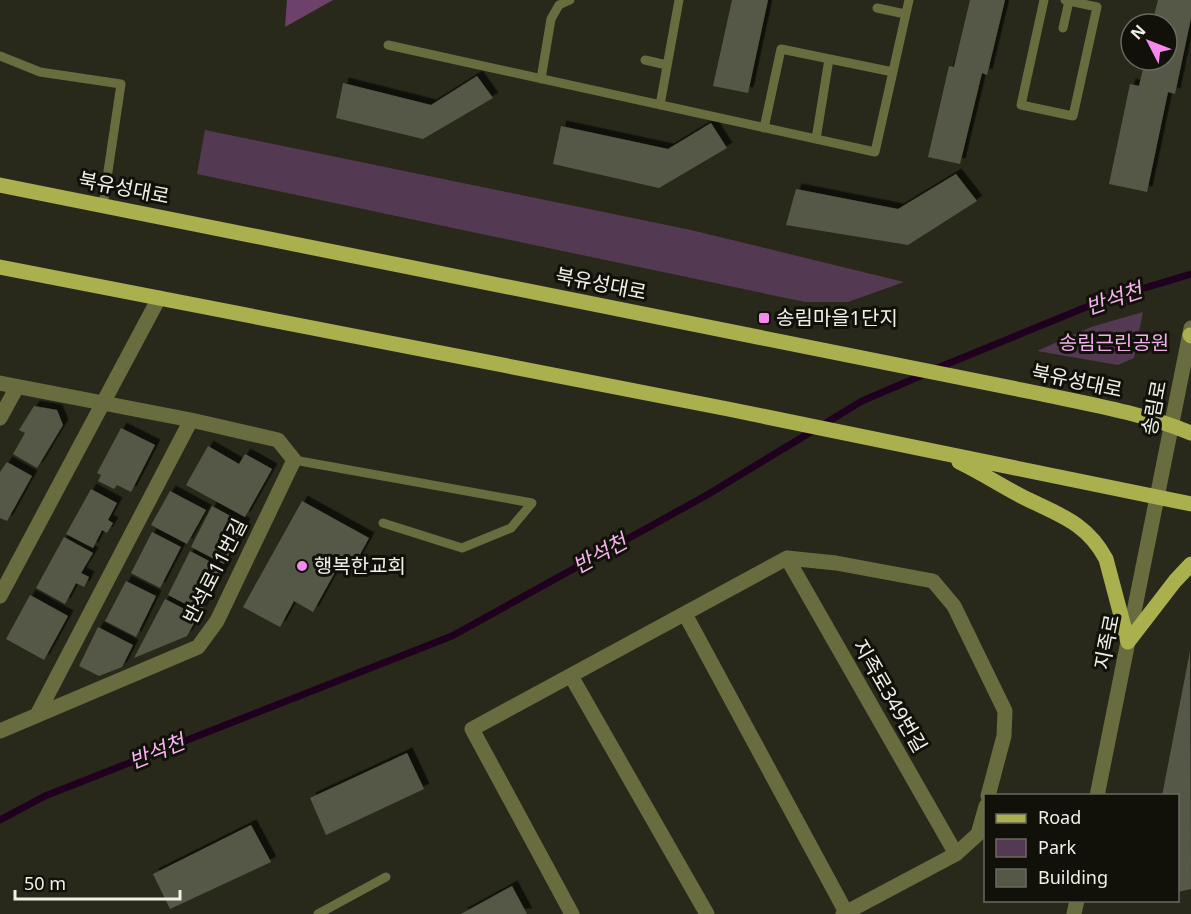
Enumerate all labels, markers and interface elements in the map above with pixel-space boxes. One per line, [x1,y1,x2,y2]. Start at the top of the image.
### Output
north arrow [1119,12,1179,72]
text: N [1125,20,1150,44]
street label: 북유성대로 [76,165,172,210]
street label: 북유성대로 [553,261,649,306]
water label: 반석천 [1082,275,1148,321]
place label: 송림마을1단지 [776,304,898,331]
marker: 송림마을1단지 [757,311,771,325]
park label: 송림근린공원 [1059,329,1169,356]
street label: 북유성대로 [1029,358,1125,403]
street label: 송림로 [1135,378,1172,438]
street label: 반석로11번길 [176,513,253,628]
water label: 반석천 [567,526,634,579]
place label: 행복한교회 [314,552,406,579]
marker: 행복한교회 [295,559,309,573]
street label: 지족로 [1088,612,1125,672]
street label: 지족로349번길 [847,634,934,757]
water label: 반석천 [125,726,191,775]
legend [984,794,1179,902]
text: Road [1038,805,1081,829]
text: Park [1038,835,1076,859]
scale bar [15,863,180,901]
text: Building [1038,865,1108,889]
text: 50 m [24,871,66,895]

